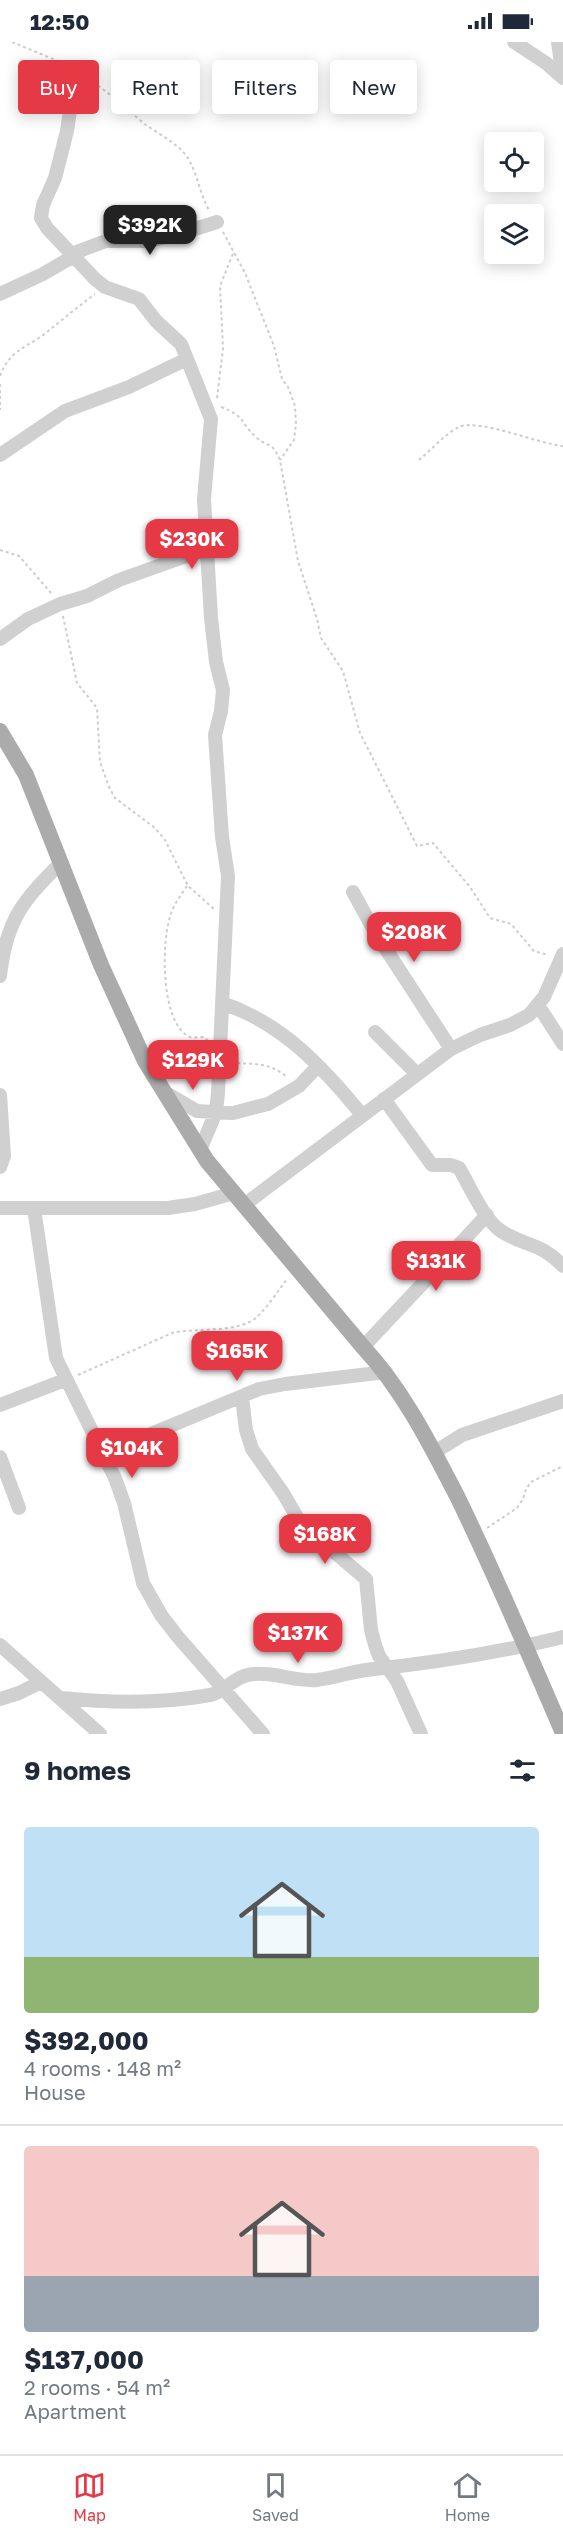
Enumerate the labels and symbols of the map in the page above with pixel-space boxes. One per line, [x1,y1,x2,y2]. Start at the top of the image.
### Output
pin: $392K [108,205,192,256]
pin: $230K [150,519,234,570]
pin: $208K [372,912,456,963]
pin: $129K [151,1040,235,1091]
pin: $131K [394,1241,478,1292]
pin: $165K [195,1331,279,1382]
pin: $104K [90,1428,174,1479]
pin: $168K [283,1514,367,1565]
pin: $137K [256,1613,340,1664]

